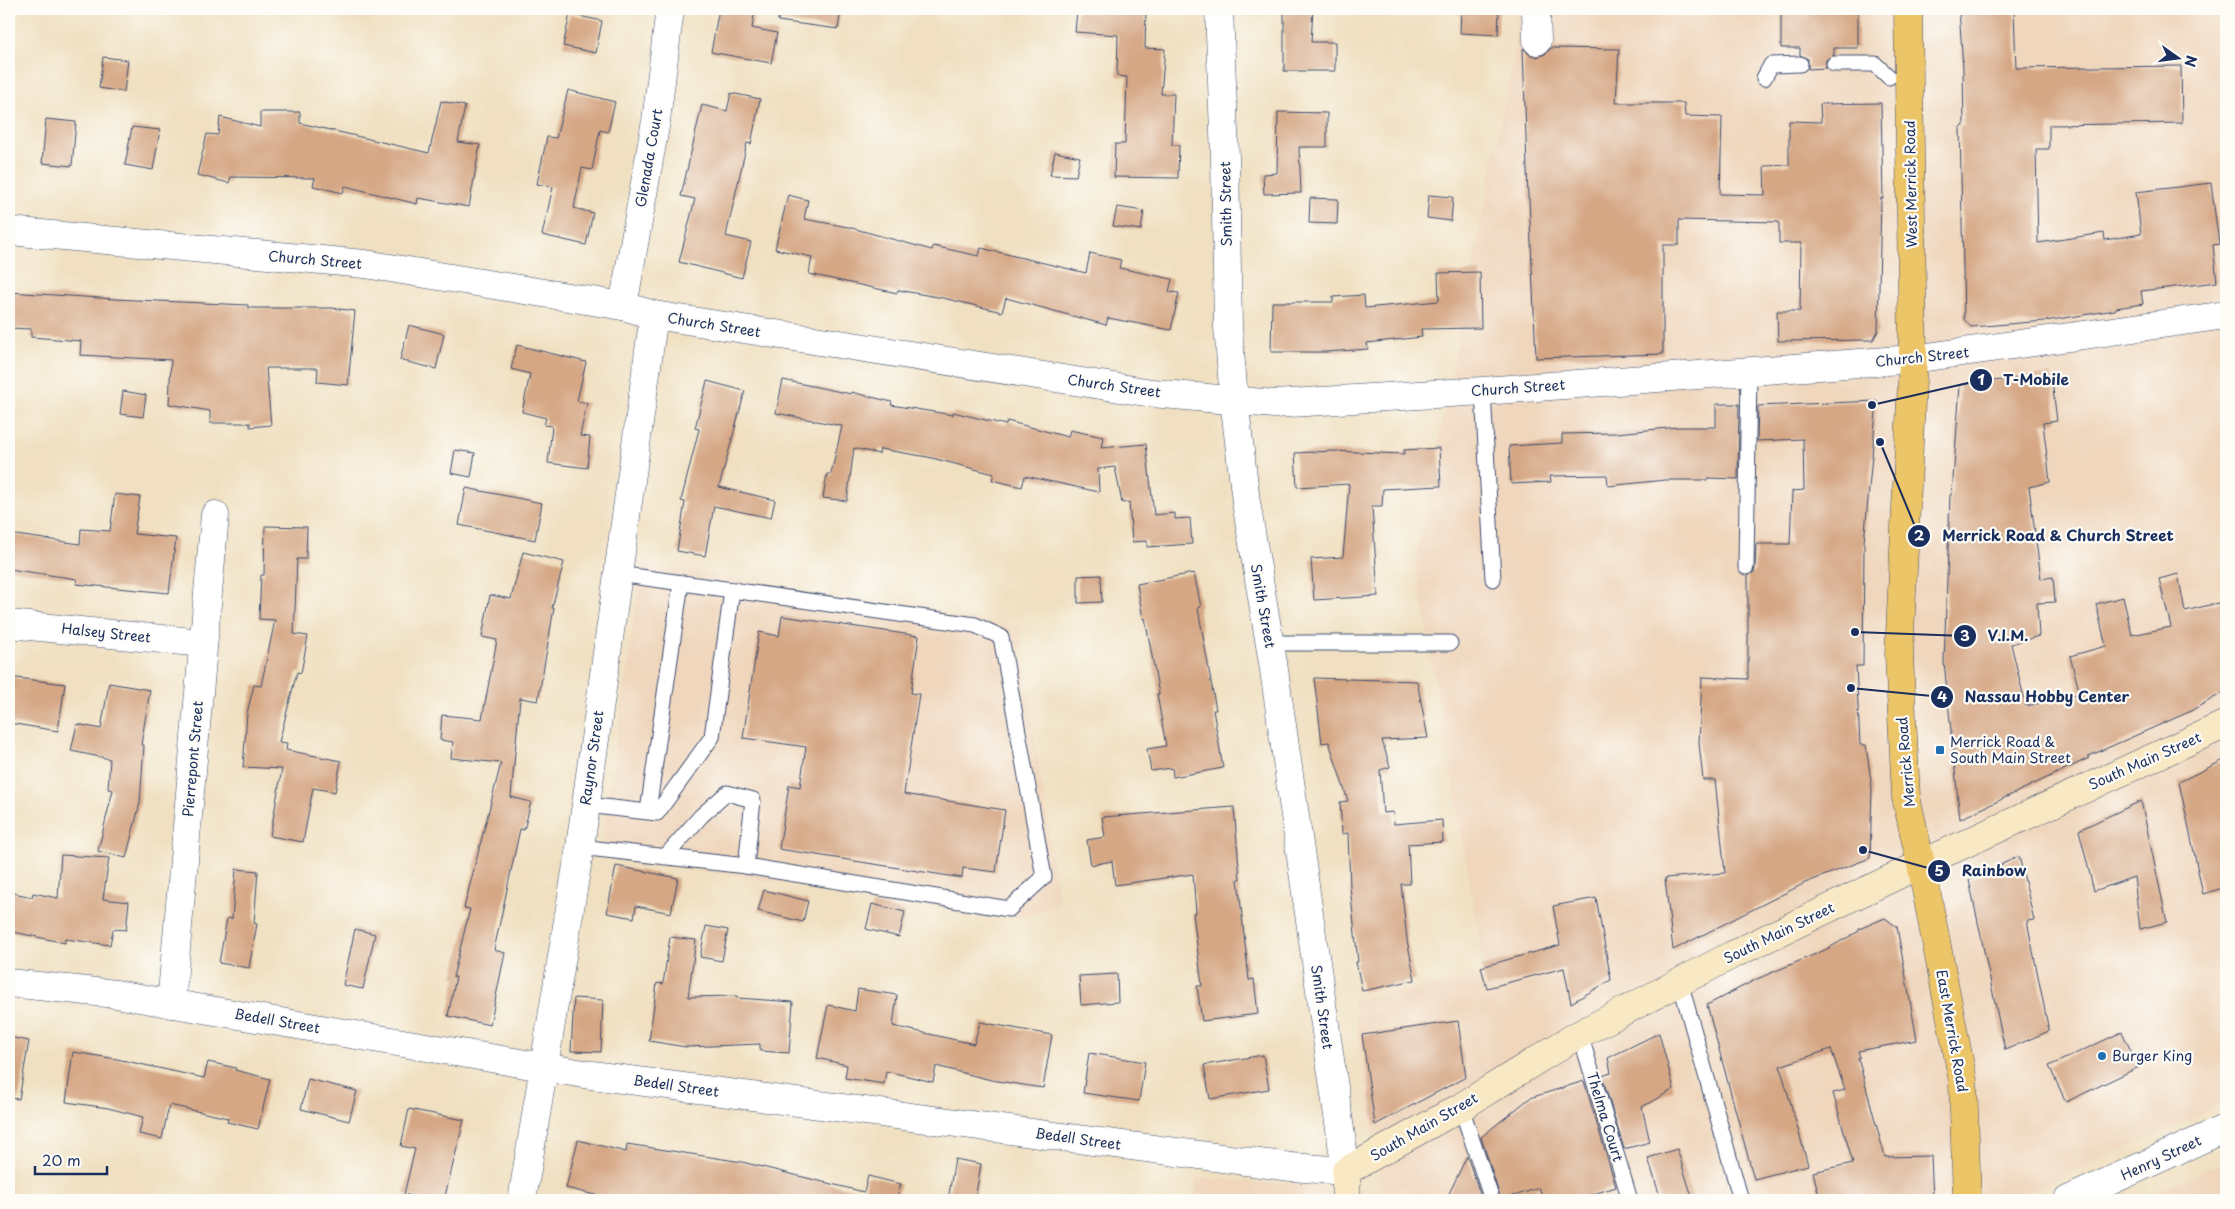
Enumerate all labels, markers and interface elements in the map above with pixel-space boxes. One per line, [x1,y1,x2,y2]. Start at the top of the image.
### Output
north arrow [2152,32,2202,82]
text: N [2180,53,2203,69]
street label: Glenada Court [630,107,668,209]
street label: West Merrick Road [1899,120,1922,248]
street label: Smith Street [1214,161,1237,247]
street label: Church Street [267,245,363,274]
street label: Church Street [666,307,763,342]
street label: Church Street [1874,341,1970,372]
callout: T-Mobile [1968,365,2079,395]
text: 1 [1977,367,1985,390]
text: T-Mobile [2003,367,2069,390]
street label: Church Street [1066,369,1162,403]
street label: Church Street [1470,374,1566,401]
callout: Merrick Road & Church Street [1907,521,2184,551]
text: 2 [1914,523,1925,546]
text: Merrick Road & Church Street [1942,523,2174,546]
street label: Smith Street [1246,562,1281,650]
street label: Halsey Street [60,617,152,648]
callout: V.I.M. [1952,621,2038,651]
text: 3 [1960,623,1970,646]
text: V.I.M. [1988,623,2028,646]
callout: Nassau Hobby Center [1930,682,2140,712]
text: 4 [1937,684,1947,707]
text: Nassau Hobby Center [1965,684,2130,707]
street label: Pierrepont Street [177,700,208,818]
street label: Raynor Street [574,709,609,807]
street label: Merrick Road [1891,716,1920,808]
street label: South Main Street [2085,726,2205,795]
place label: Merrick Road & South Main Street [1950,731,2071,768]
marker: Merrick Road & South Main Street [1934,744,1946,756]
callout: Rainbow [1927,856,2036,886]
text: 5 [1934,858,1944,881]
text: Rainbow [1962,858,2027,881]
street label: South Main Street [1720,896,1838,968]
street label: Smith Street [1306,963,1339,1051]
street label: East Merrick Road [1931,968,1974,1094]
street label: Bedell Street [233,1003,322,1038]
place label: Burger King [2112,1045,2192,1066]
marker: Burger King [2096,1050,2108,1062]
street label: Bedell Street [632,1069,721,1102]
street label: Thelma Court [1582,1069,1629,1165]
street label: South Main Street [1366,1087,1482,1166]
street label: Bedell Street [1034,1122,1123,1155]
street label: Henry Street [2117,1130,2205,1185]
scale bar [35,1144,108,1176]
text: 20 m [42,1148,81,1171]

